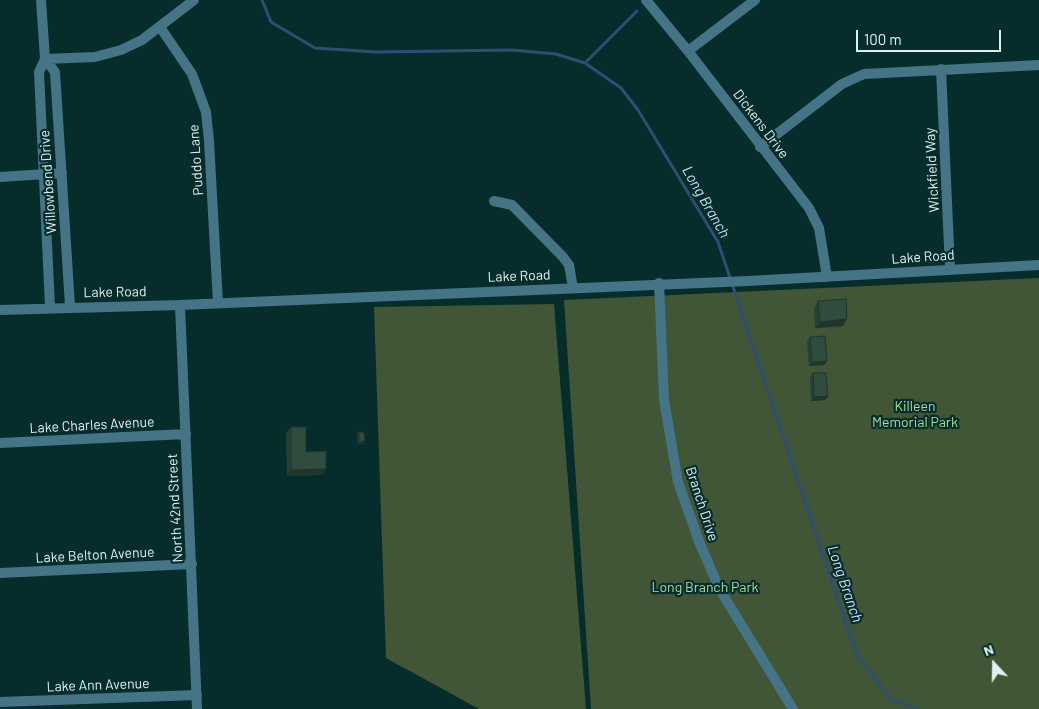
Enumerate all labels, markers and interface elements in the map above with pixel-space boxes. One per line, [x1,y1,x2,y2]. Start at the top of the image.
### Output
scale bar [859,20,1004,52]
text: 100 m [864,30,902,48]
street label: Dickens Drive [730,86,792,162]
street label: Puddo Lane [185,124,207,196]
street label: Wickfield Way [921,127,943,213]
street label: Willowbend Drive [36,130,60,234]
water label: Long Branch [678,163,734,241]
street label: Lake Road [891,246,955,268]
street label: Lake Road [487,267,551,285]
street label: Lake Road [83,283,147,301]
park label: Killeen Memorial Park [872,398,958,431]
street label: Lake Charles Avenue [29,413,155,437]
street label: North 42nd Street [164,453,186,563]
street label: Branch Drive [682,465,722,543]
street label: Lake Belton Avenue [35,543,155,567]
water label: Long Branch [823,543,867,625]
park label: Long Branch Park [651,579,759,595]
north arrow [969,639,1019,689]
text: N [981,640,996,659]
street label: Lake Ann Avenue [46,675,150,695]

